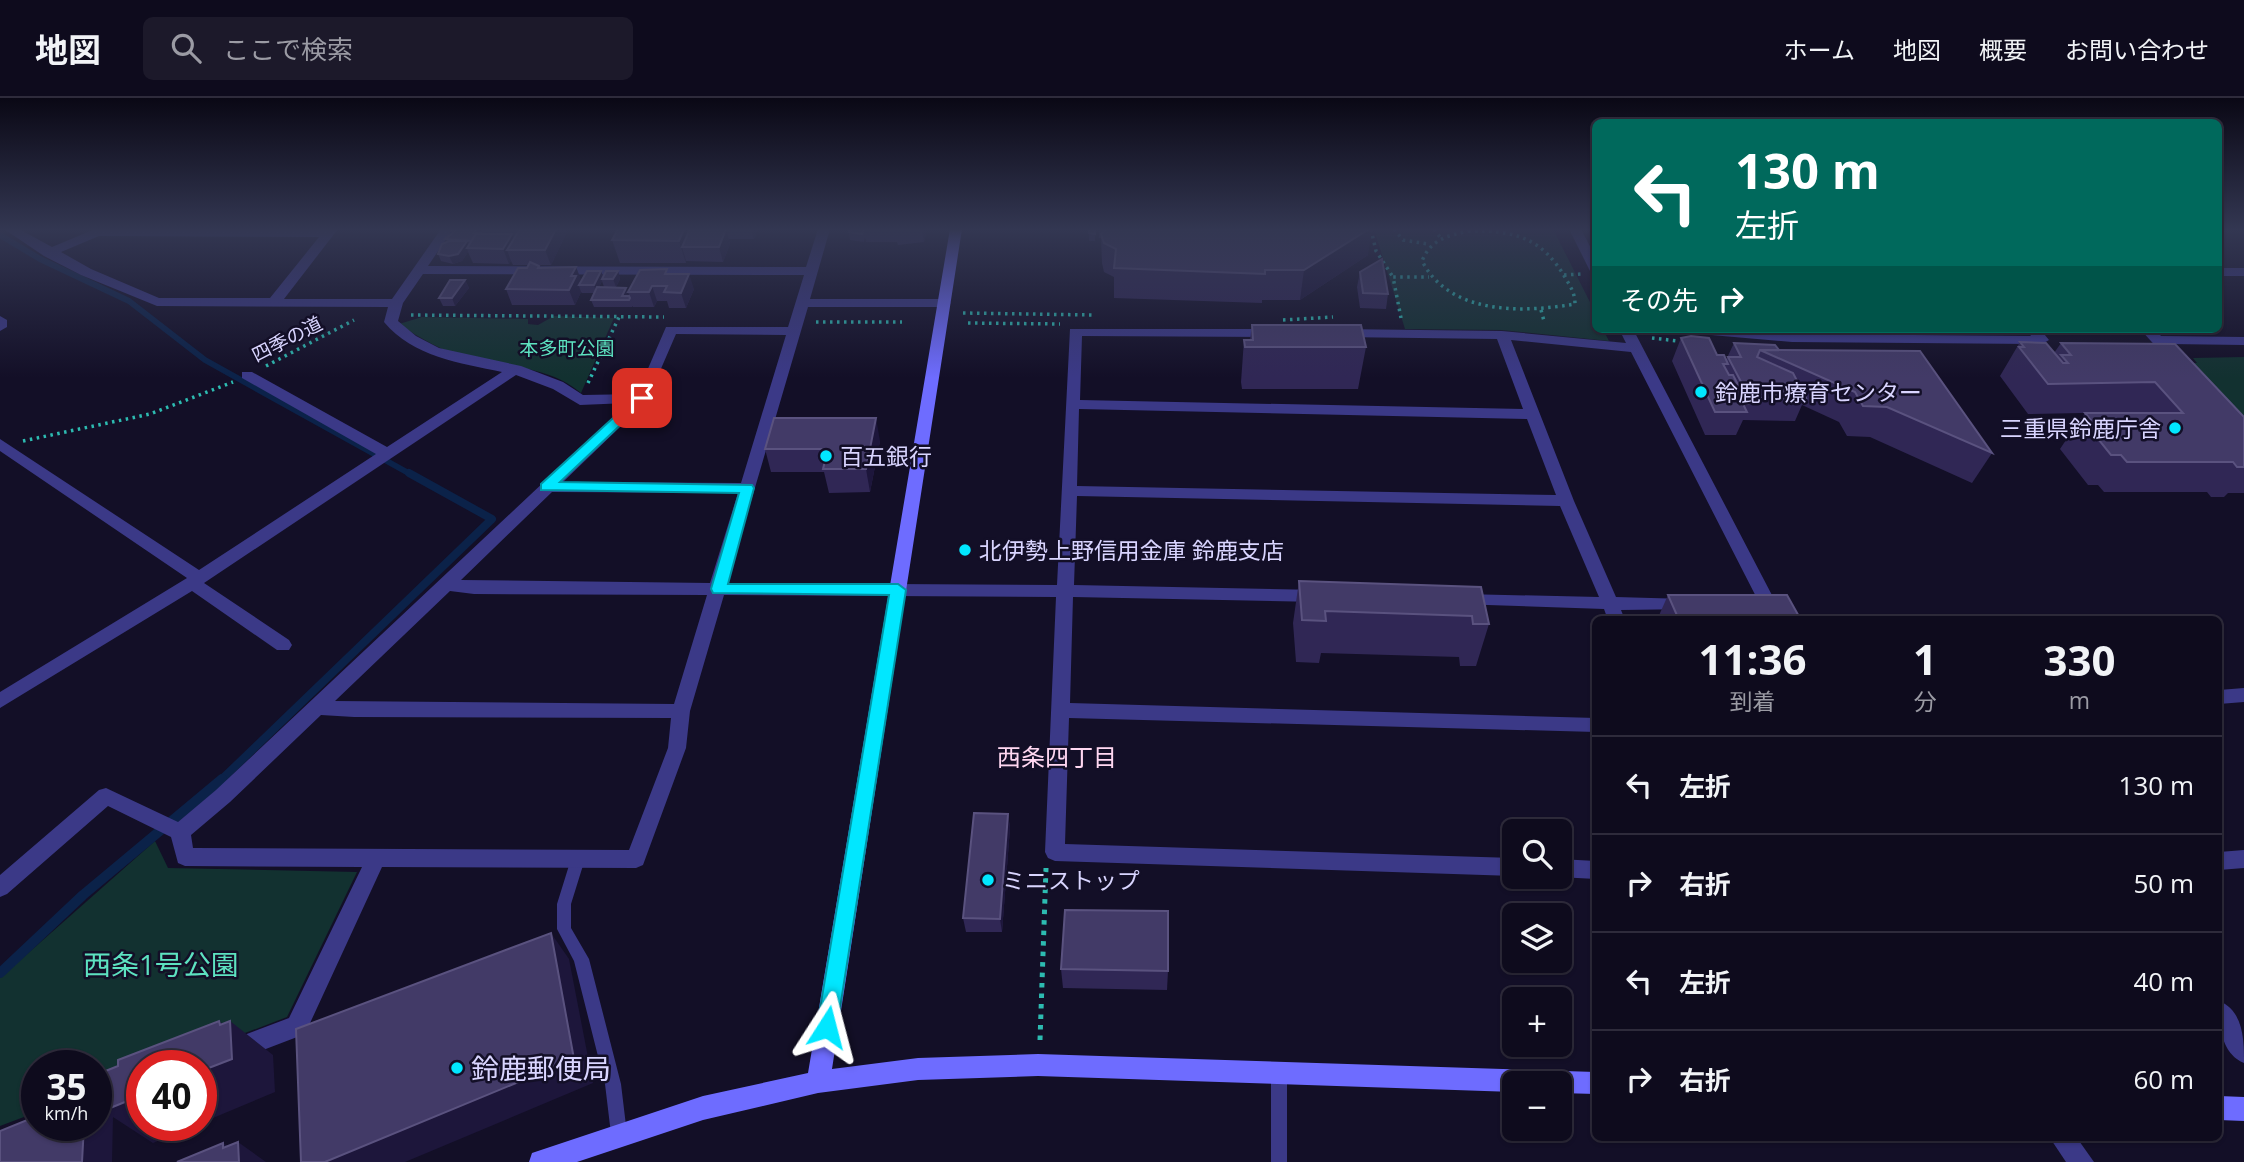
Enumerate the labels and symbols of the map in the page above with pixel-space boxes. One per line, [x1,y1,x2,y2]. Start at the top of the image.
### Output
street label: 四季の道 [247,310,327,368]
park label: 本多町公園 [519,335,615,361]
pin [612,368,672,428]
place label: 鈴鹿市療育センター [1715,376,1922,408]
marker: 鈴鹿市療育センター [1693,384,1709,400]
place label: 三重県鈴鹿庁舎 [2000,412,2161,444]
marker: 三重県鈴鹿庁舎 [2167,420,2183,436]
place label: 百五銀行 [840,440,932,472]
marker: 百五銀行 [818,448,834,464]
place label: 北伊勢上野信用金庫 鈴鹿支店 [979,534,1284,566]
marker: 北伊勢上野信用金庫 鈴鹿支店 [957,542,973,558]
district label: 西条四丁目 [997,740,1117,773]
place label: ミニストップ [1002,864,1140,896]
marker: ミニストップ [980,872,996,888]
park label: 西条1号公園 [83,945,239,983]
position arrow [790,990,864,1064]
place label: 鈴鹿郵便局 [471,1049,611,1087]
speed limit sign: 40 [126,1050,217,1141]
marker: 鈴鹿郵便局 [449,1060,465,1076]

